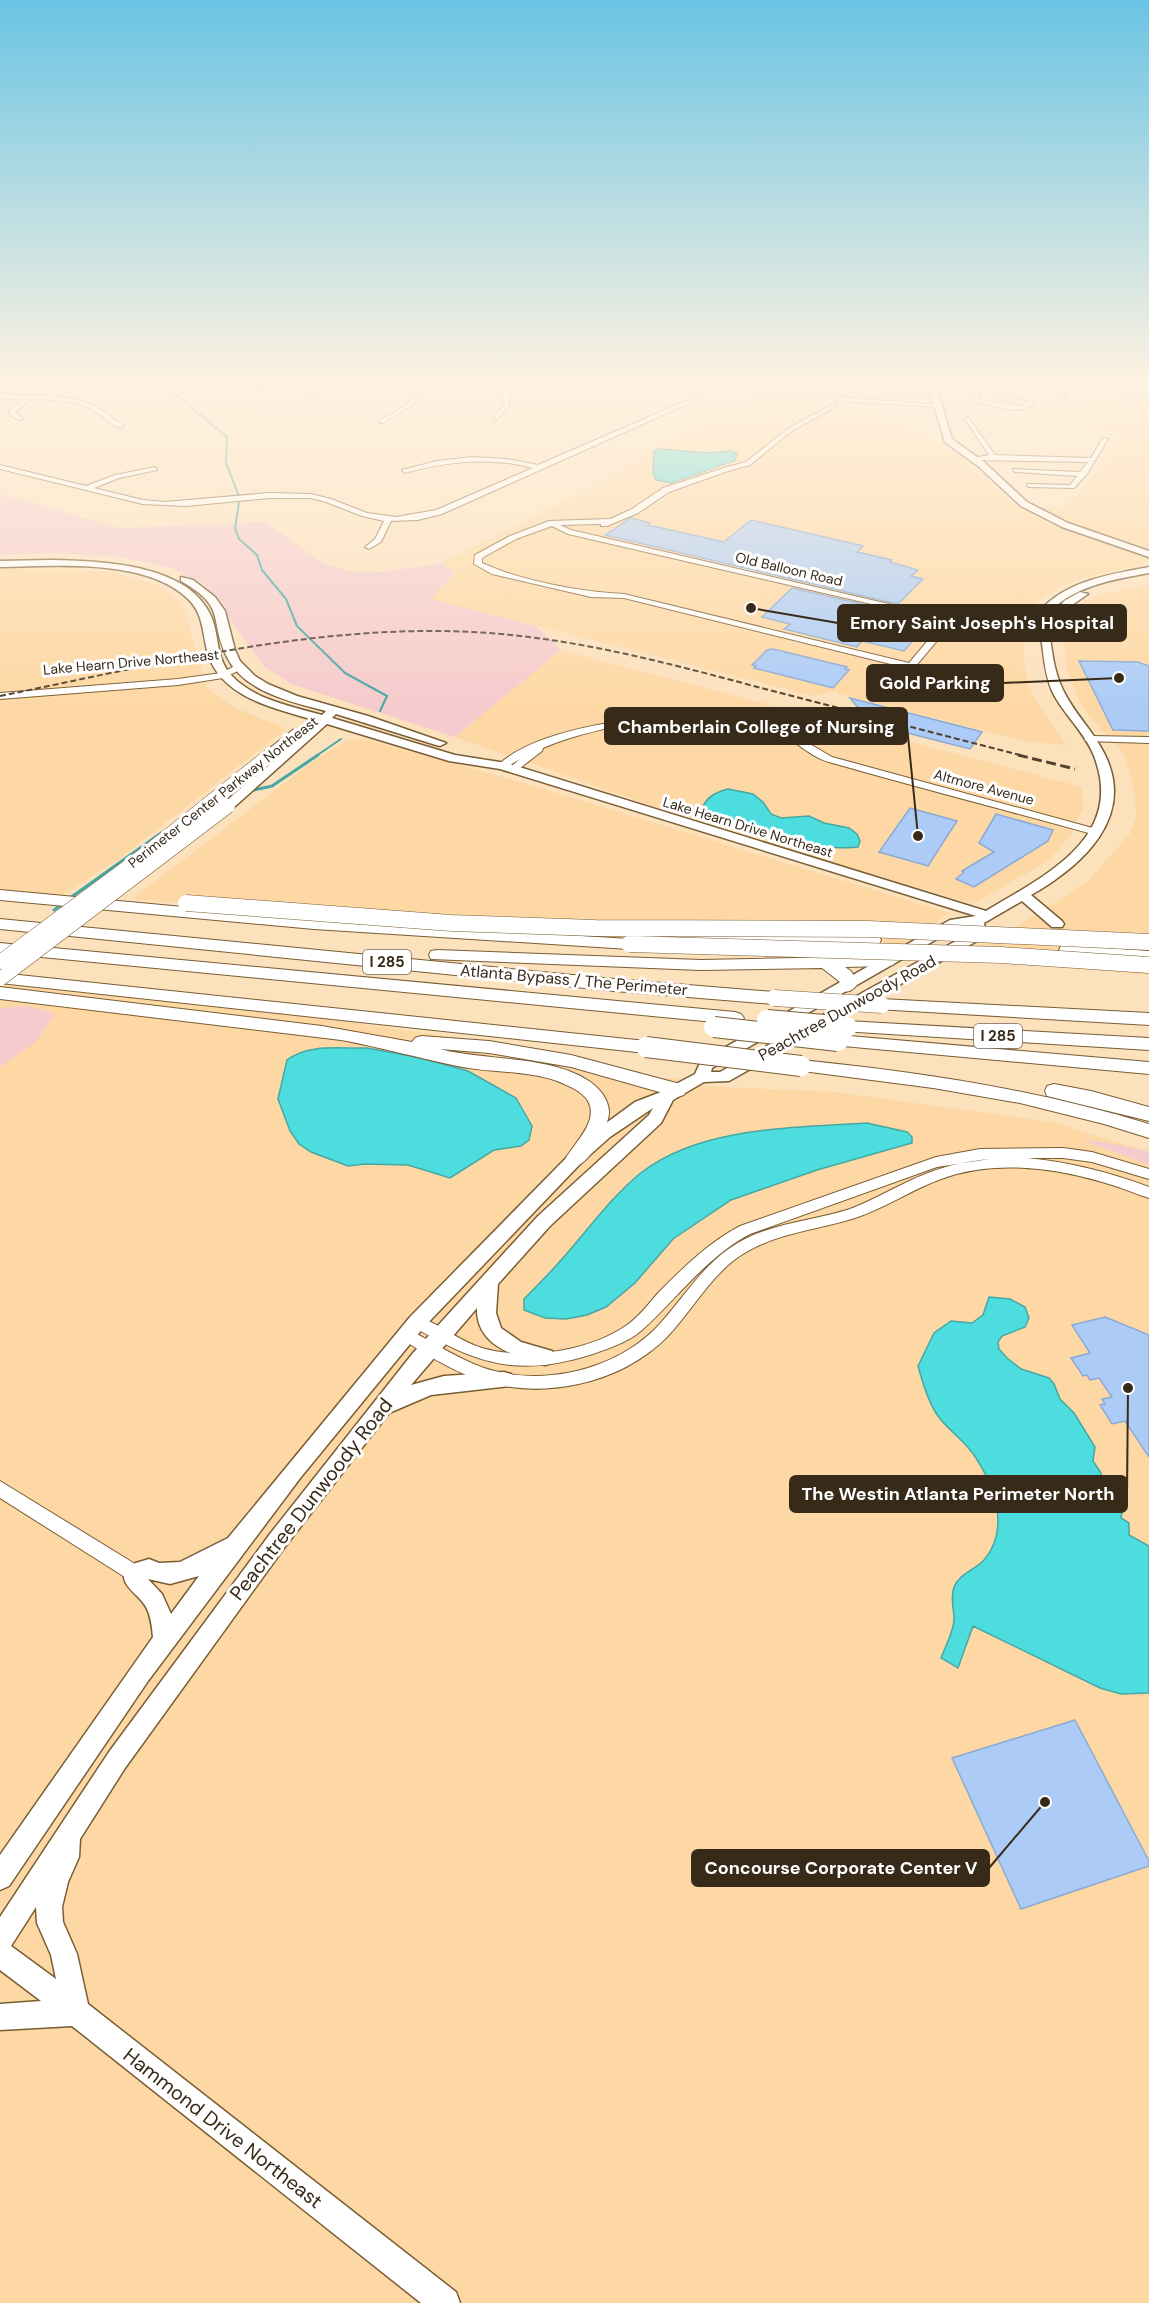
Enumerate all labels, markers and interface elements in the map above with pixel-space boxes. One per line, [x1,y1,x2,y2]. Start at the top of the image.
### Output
street label: Old Balloon Road [734,548,844,590]
callout: Emory Saint Joseph's Hospital [838,605,1126,641]
text: Emory Saint Joseph's Hospital [850,611,1114,635]
street label: Lake Hearn Drive Northeast [42,645,220,679]
callout: Gold Parking [867,665,1003,701]
text: Gold Parking [879,671,991,695]
callout: Chamberlain College of Nursing [605,708,907,744]
street label: Perimeter Center Parkway Northeast [124,712,322,872]
text: Chamberlain College of Nursing [617,715,895,739]
street label: Altmore Avenue [932,765,1036,809]
street label: Lake Hearn Drive Northeast [661,793,835,861]
road number: I 285 [363,950,411,974]
street label: Peachtree Dunwoody Road [754,950,940,1066]
street label: Atlanta Bypass / The Perimeter [459,960,689,1000]
road number: I 285 [974,1024,1022,1048]
street label: Peachtree Dunwoody Road [224,1393,398,1605]
callout: The Westin Atlanta Perimeter North [790,1476,1127,1512]
text: The Westin Atlanta Perimeter North [802,1482,1114,1506]
callout: Concourse Corporate Center V [692,1850,989,1886]
text: Concourse Corporate Center V [704,1856,978,1880]
street label: Hammond Drive Northeast [118,2042,328,2214]

